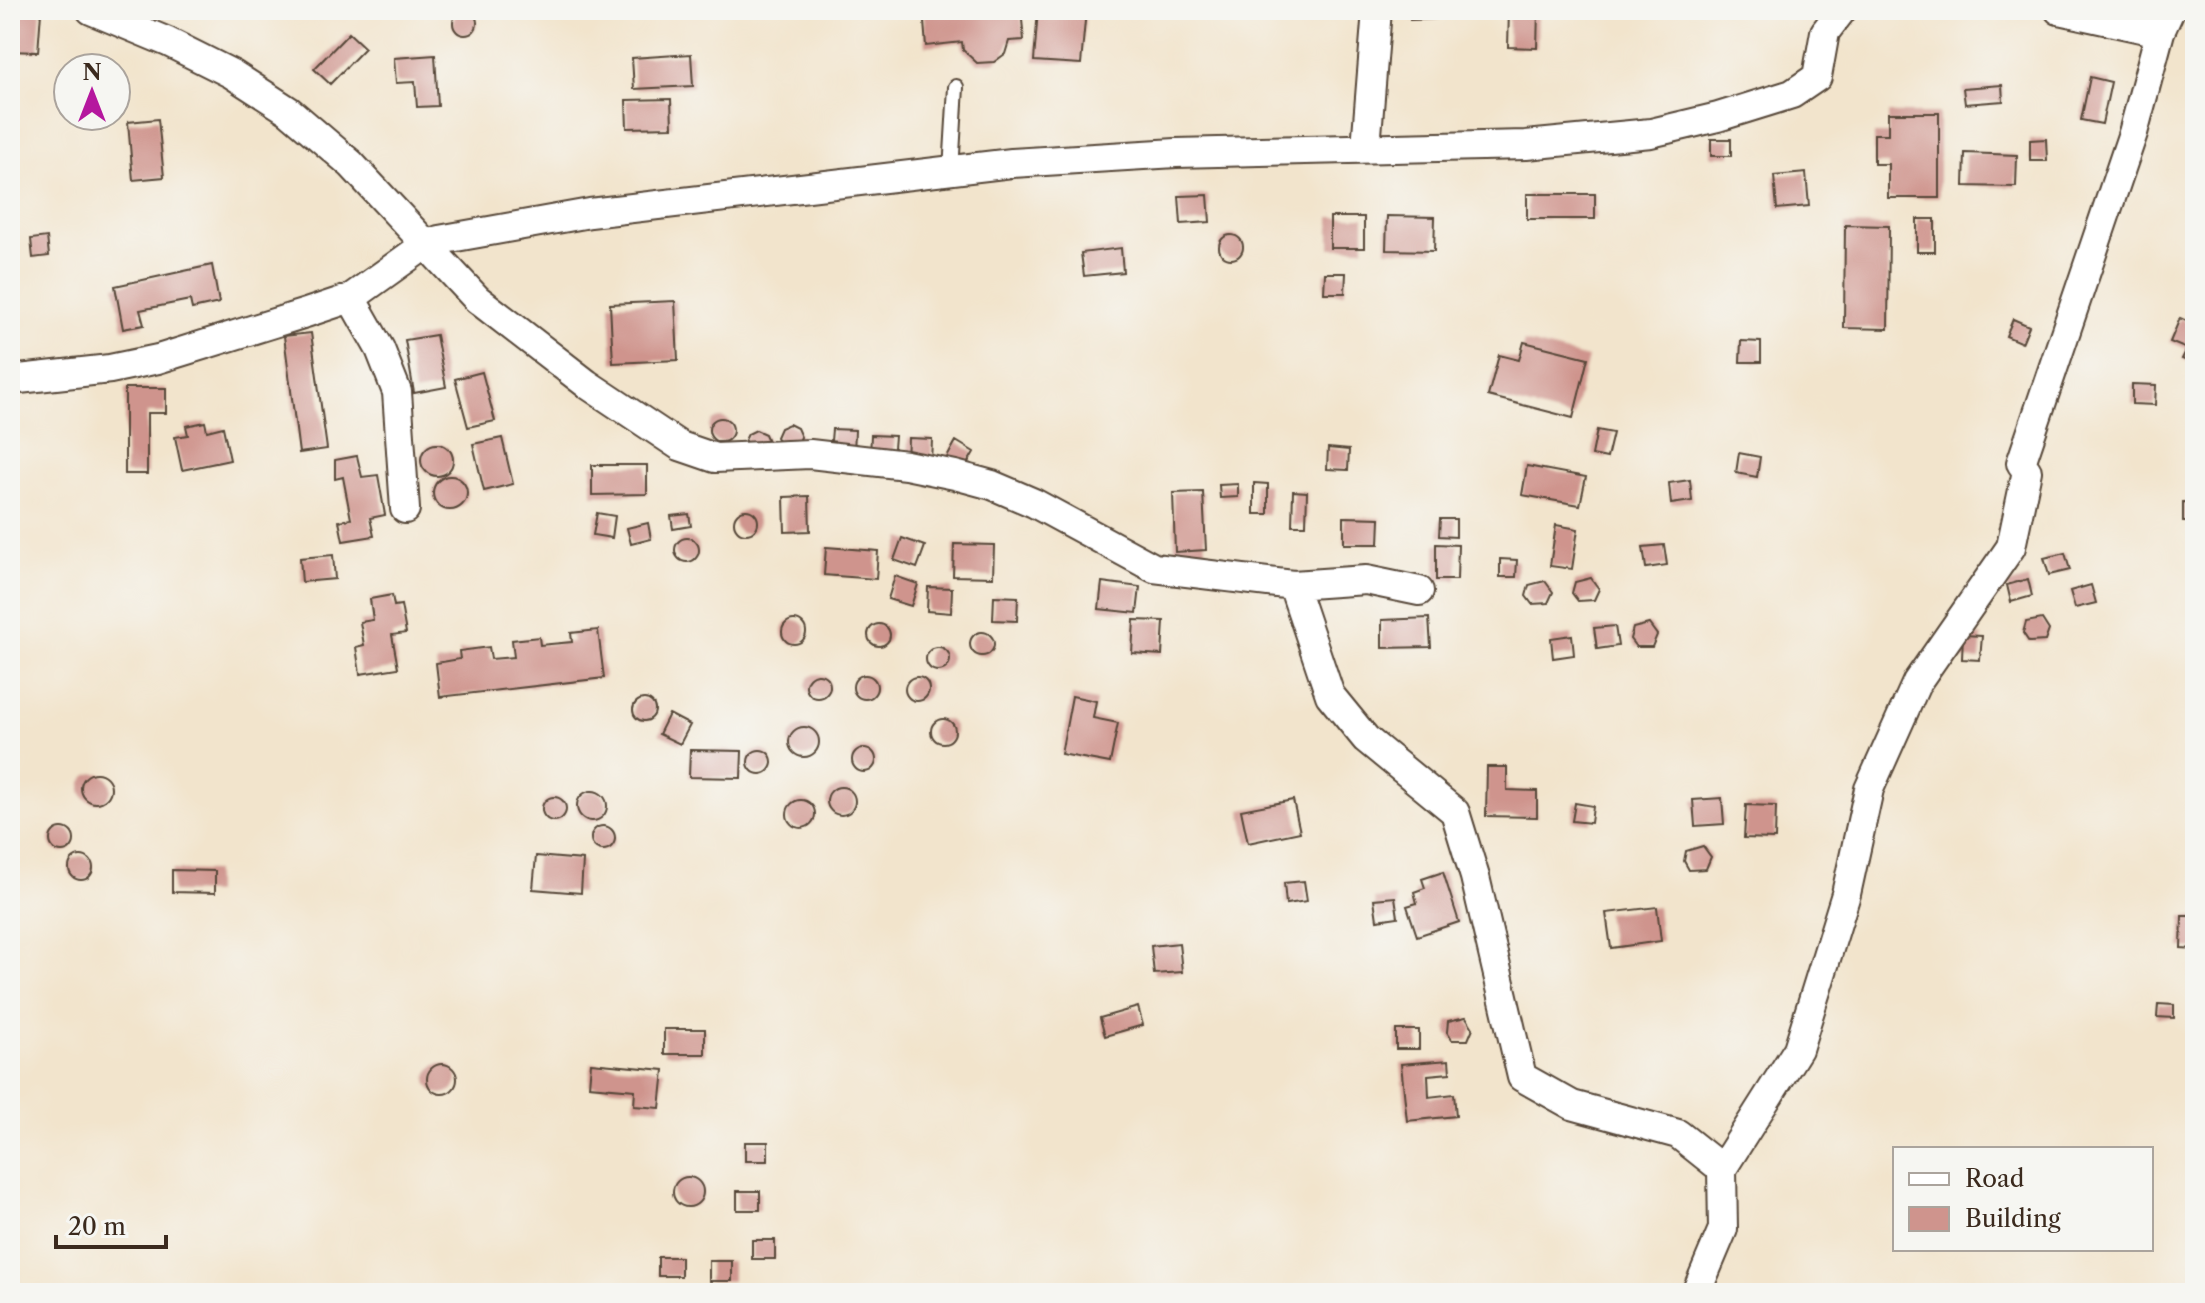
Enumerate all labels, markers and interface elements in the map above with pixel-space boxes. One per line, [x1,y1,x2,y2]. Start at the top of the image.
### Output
north arrow [52,52,132,132]
text: N [82,59,102,86]
legend [1893,1147,2153,1251]
text: Road [1965,1164,2025,1193]
scale bar [56,1199,166,1249]
text: Building [1965,1204,2061,1233]
text: 20 m [68,1212,126,1241]

